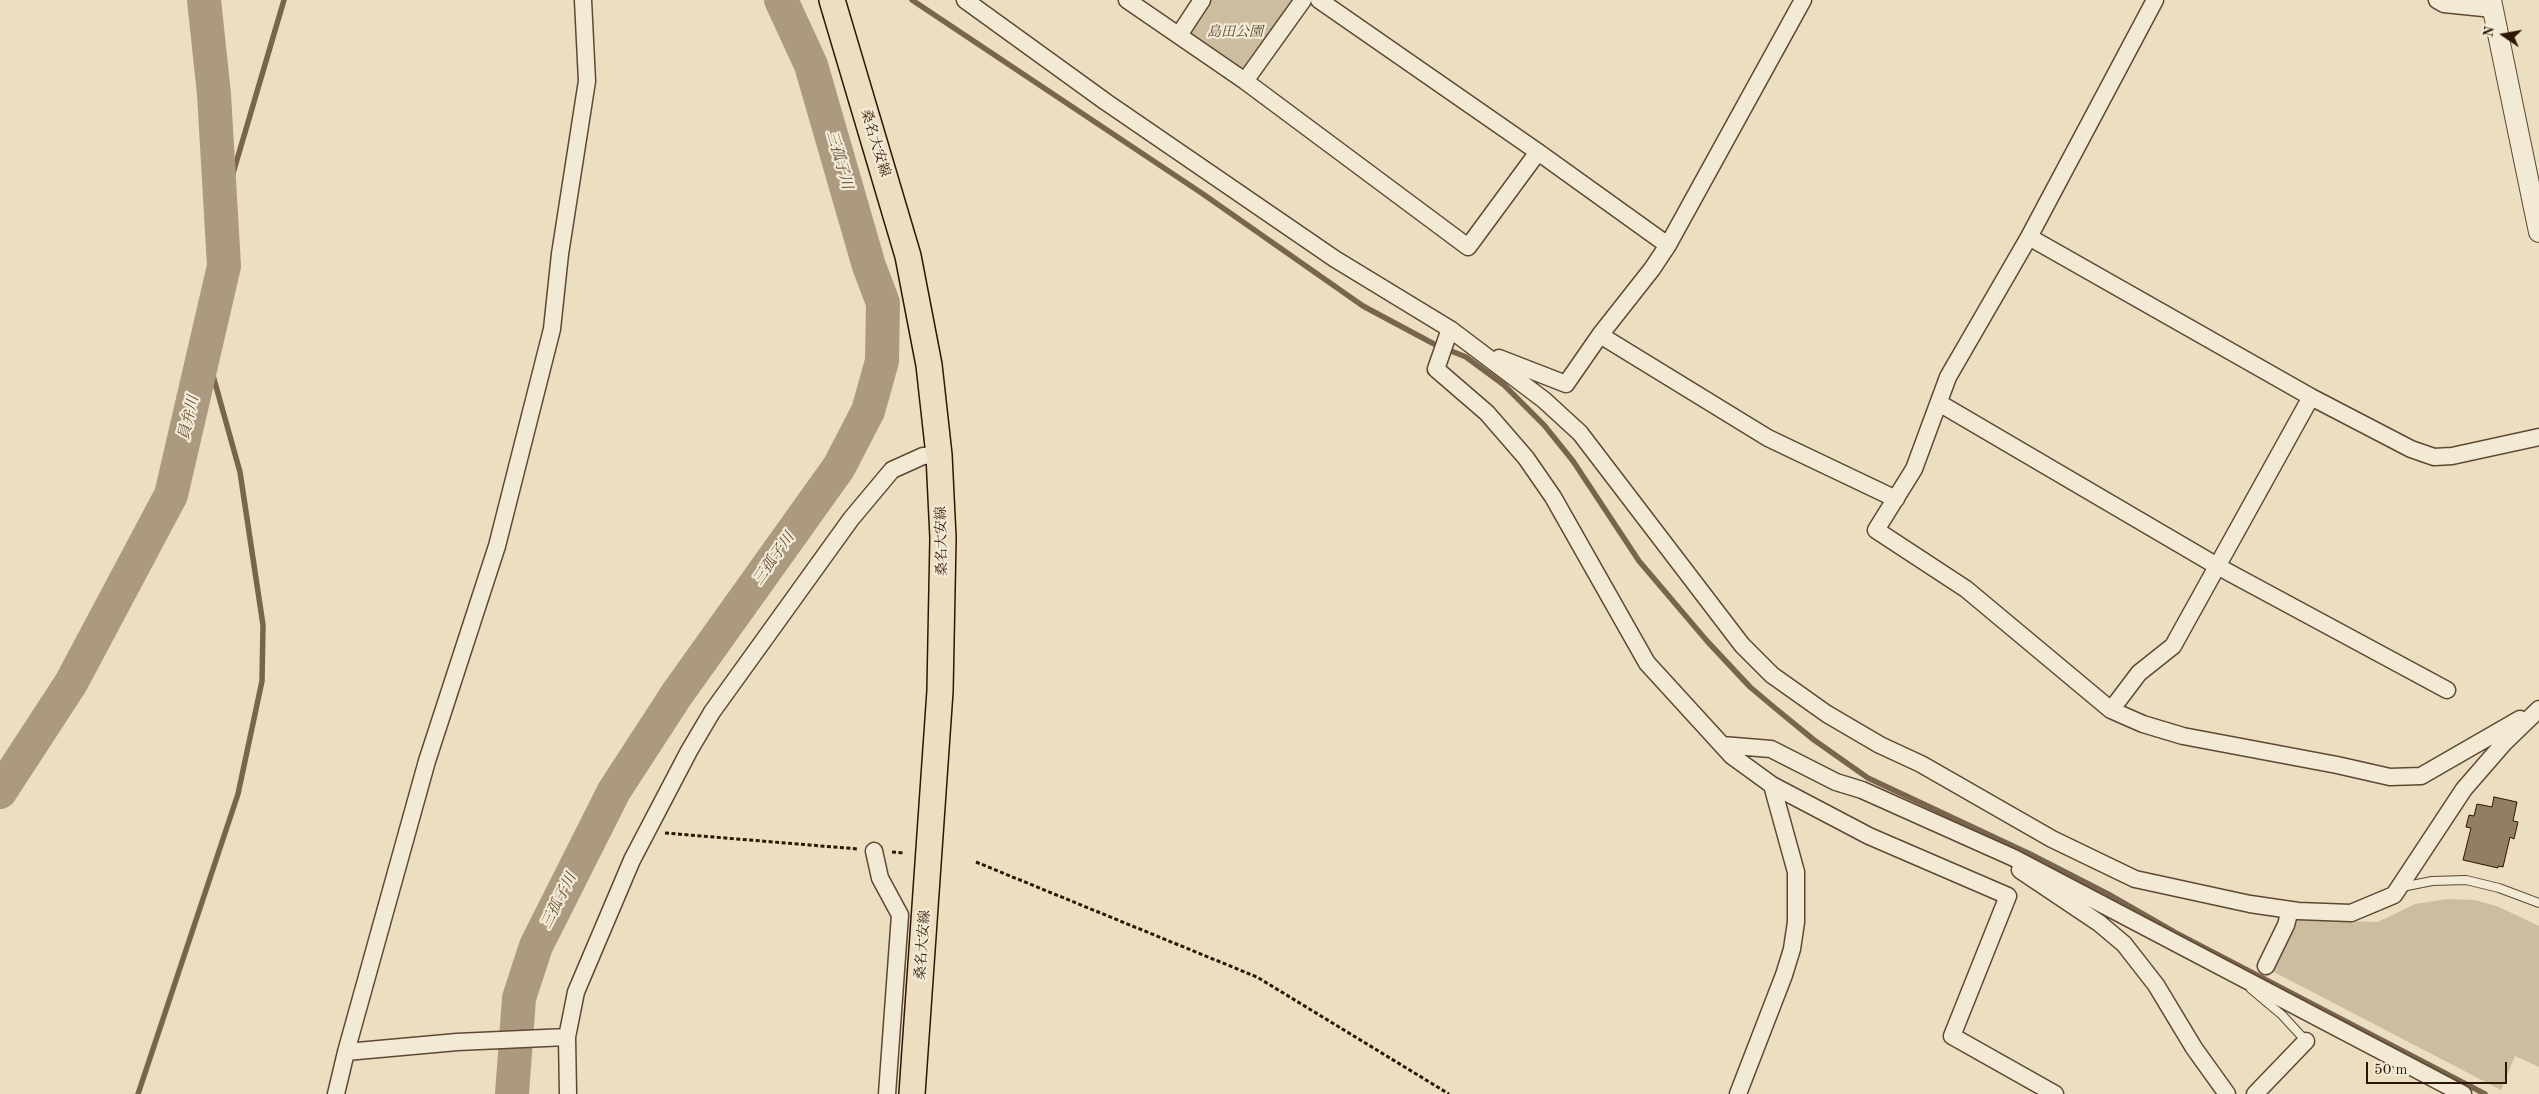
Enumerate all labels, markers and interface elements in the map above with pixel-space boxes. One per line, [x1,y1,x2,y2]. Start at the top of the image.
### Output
north arrow [2479,10,2529,60]
park label: 島田公園 [1207,24,1263,40]
text: N [2481,25,2497,39]
street label: 桑名大安線 [857,107,893,179]
water label: 三孤子川 [822,129,856,191]
water label: 員弁川 [175,394,203,442]
street label: 桑名大安線 [933,506,951,576]
water label: 三孤子川 [749,529,799,589]
water label: 三孤子川 [537,870,581,932]
street label: 桑名大安線 [912,909,934,981]
scale bar [2369,1052,2510,1084]
text: 50 m [2374,1063,2408,1078]

